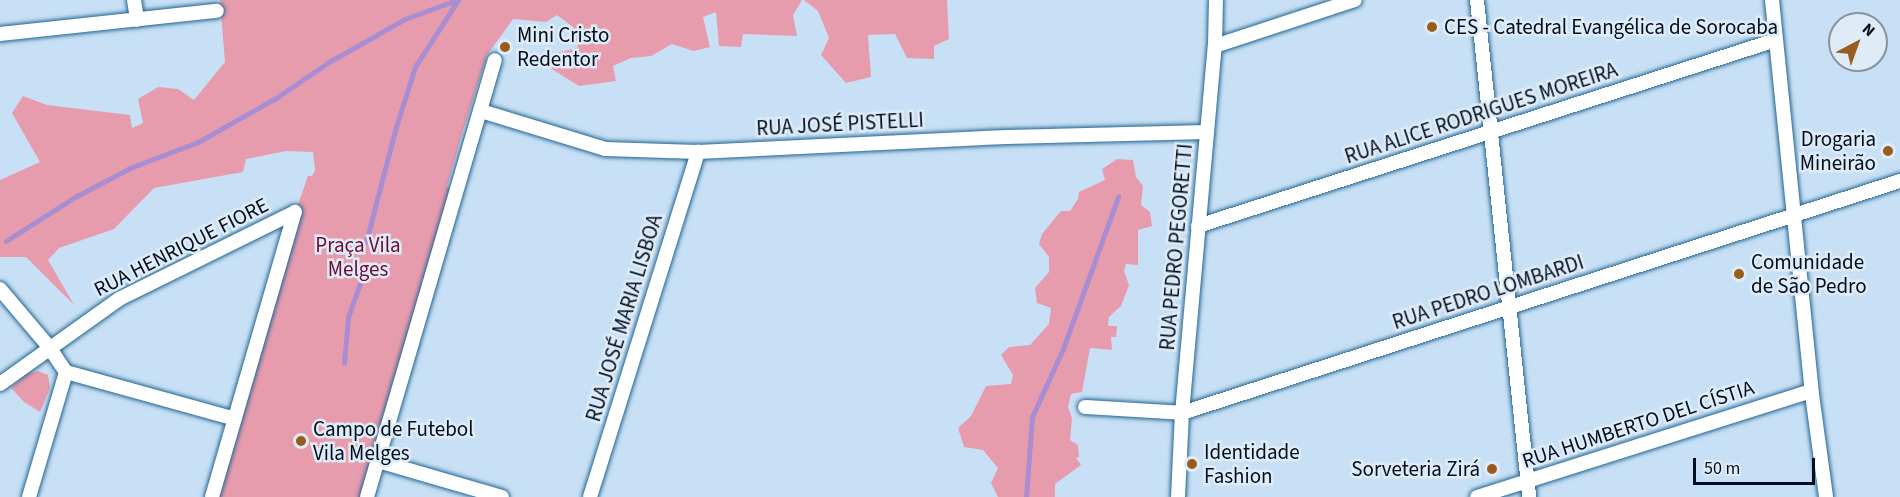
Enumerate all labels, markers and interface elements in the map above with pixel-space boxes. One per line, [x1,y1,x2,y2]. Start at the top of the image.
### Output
north arrow [1828,12,1888,72]
place label: CES - Catedral Evangélica de Sorocaba [1444,14,1778,40]
text: N [1857,18,1880,42]
marker: CES - Catedral Evangélica de Sorocaba [1425,20,1439,34]
place label: Mini Cristo Redentor [517,22,609,72]
marker: Mini Cristo Redentor [498,40,512,54]
street label: RUA ALICE RODRIGUES MOREIRA [1341,57,1621,169]
street label: RUA JOSÉ PISTELLI [756,107,924,141]
place label: Drogaria Mineirão [1800,126,1876,176]
street label: RUA PEDRO PEGORETTI [1154,142,1198,352]
marker: Drogaria Mineirão [1881,144,1895,158]
street label: RUA HENRIQUE FIORE [90,192,272,302]
street label: RUA JOSÉ MARIA LISBOA [580,211,668,425]
park label: Praça Vila Melges [315,232,401,282]
street label: RUA PEDRO LOMBARDI [1389,249,1587,335]
place label: Comunidade de São Pedro [1751,249,1867,299]
marker: Comunidade de São Pedro [1732,267,1746,281]
street label: RUA HUMBERTO DEL CÍSTIA [1519,375,1757,473]
place label: Campo de Futebol Vila Melges [313,416,474,466]
marker: Campo de Futebol Vila Melges [294,434,308,448]
place label: Identidade Fashion [1204,439,1300,489]
scale bar [1696,446,1818,484]
place label: Sorveteria Zirá [1351,456,1480,482]
text: 50 m [1704,456,1740,481]
marker: Identidade Fashion [1185,457,1199,471]
marker: Sorveteria Zirá [1485,462,1499,476]

